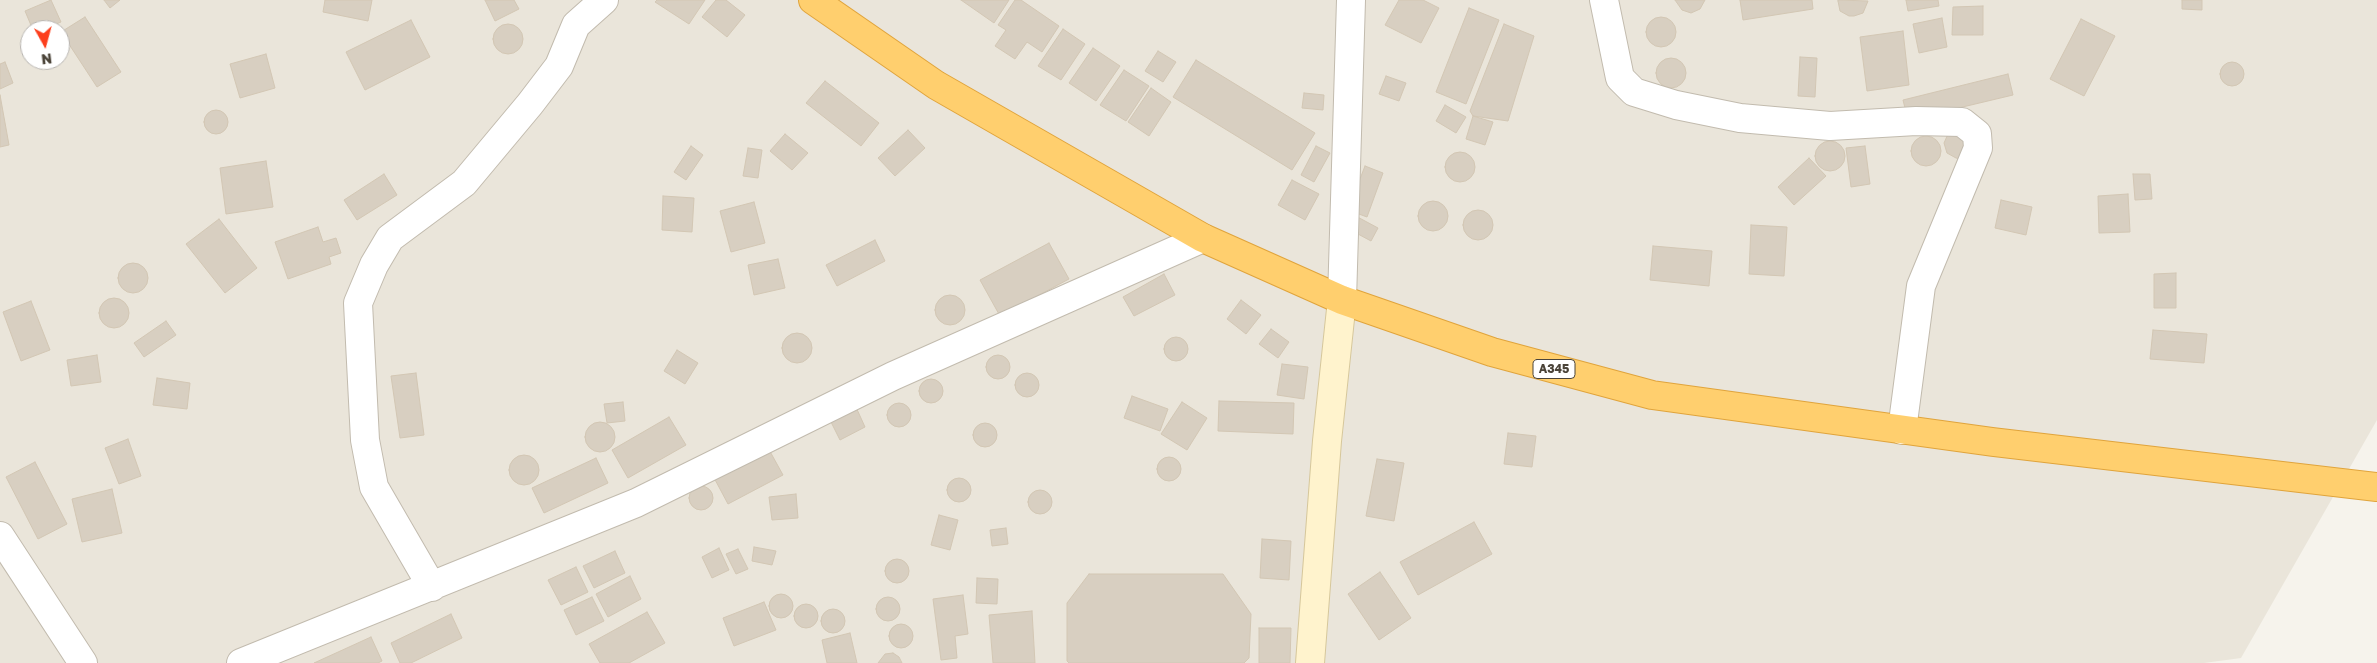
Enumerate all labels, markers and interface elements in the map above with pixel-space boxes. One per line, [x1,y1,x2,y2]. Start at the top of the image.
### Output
north arrow [20,20,70,70]
text: N [40,50,53,68]
road number: A345 [1533,359,1575,378]

